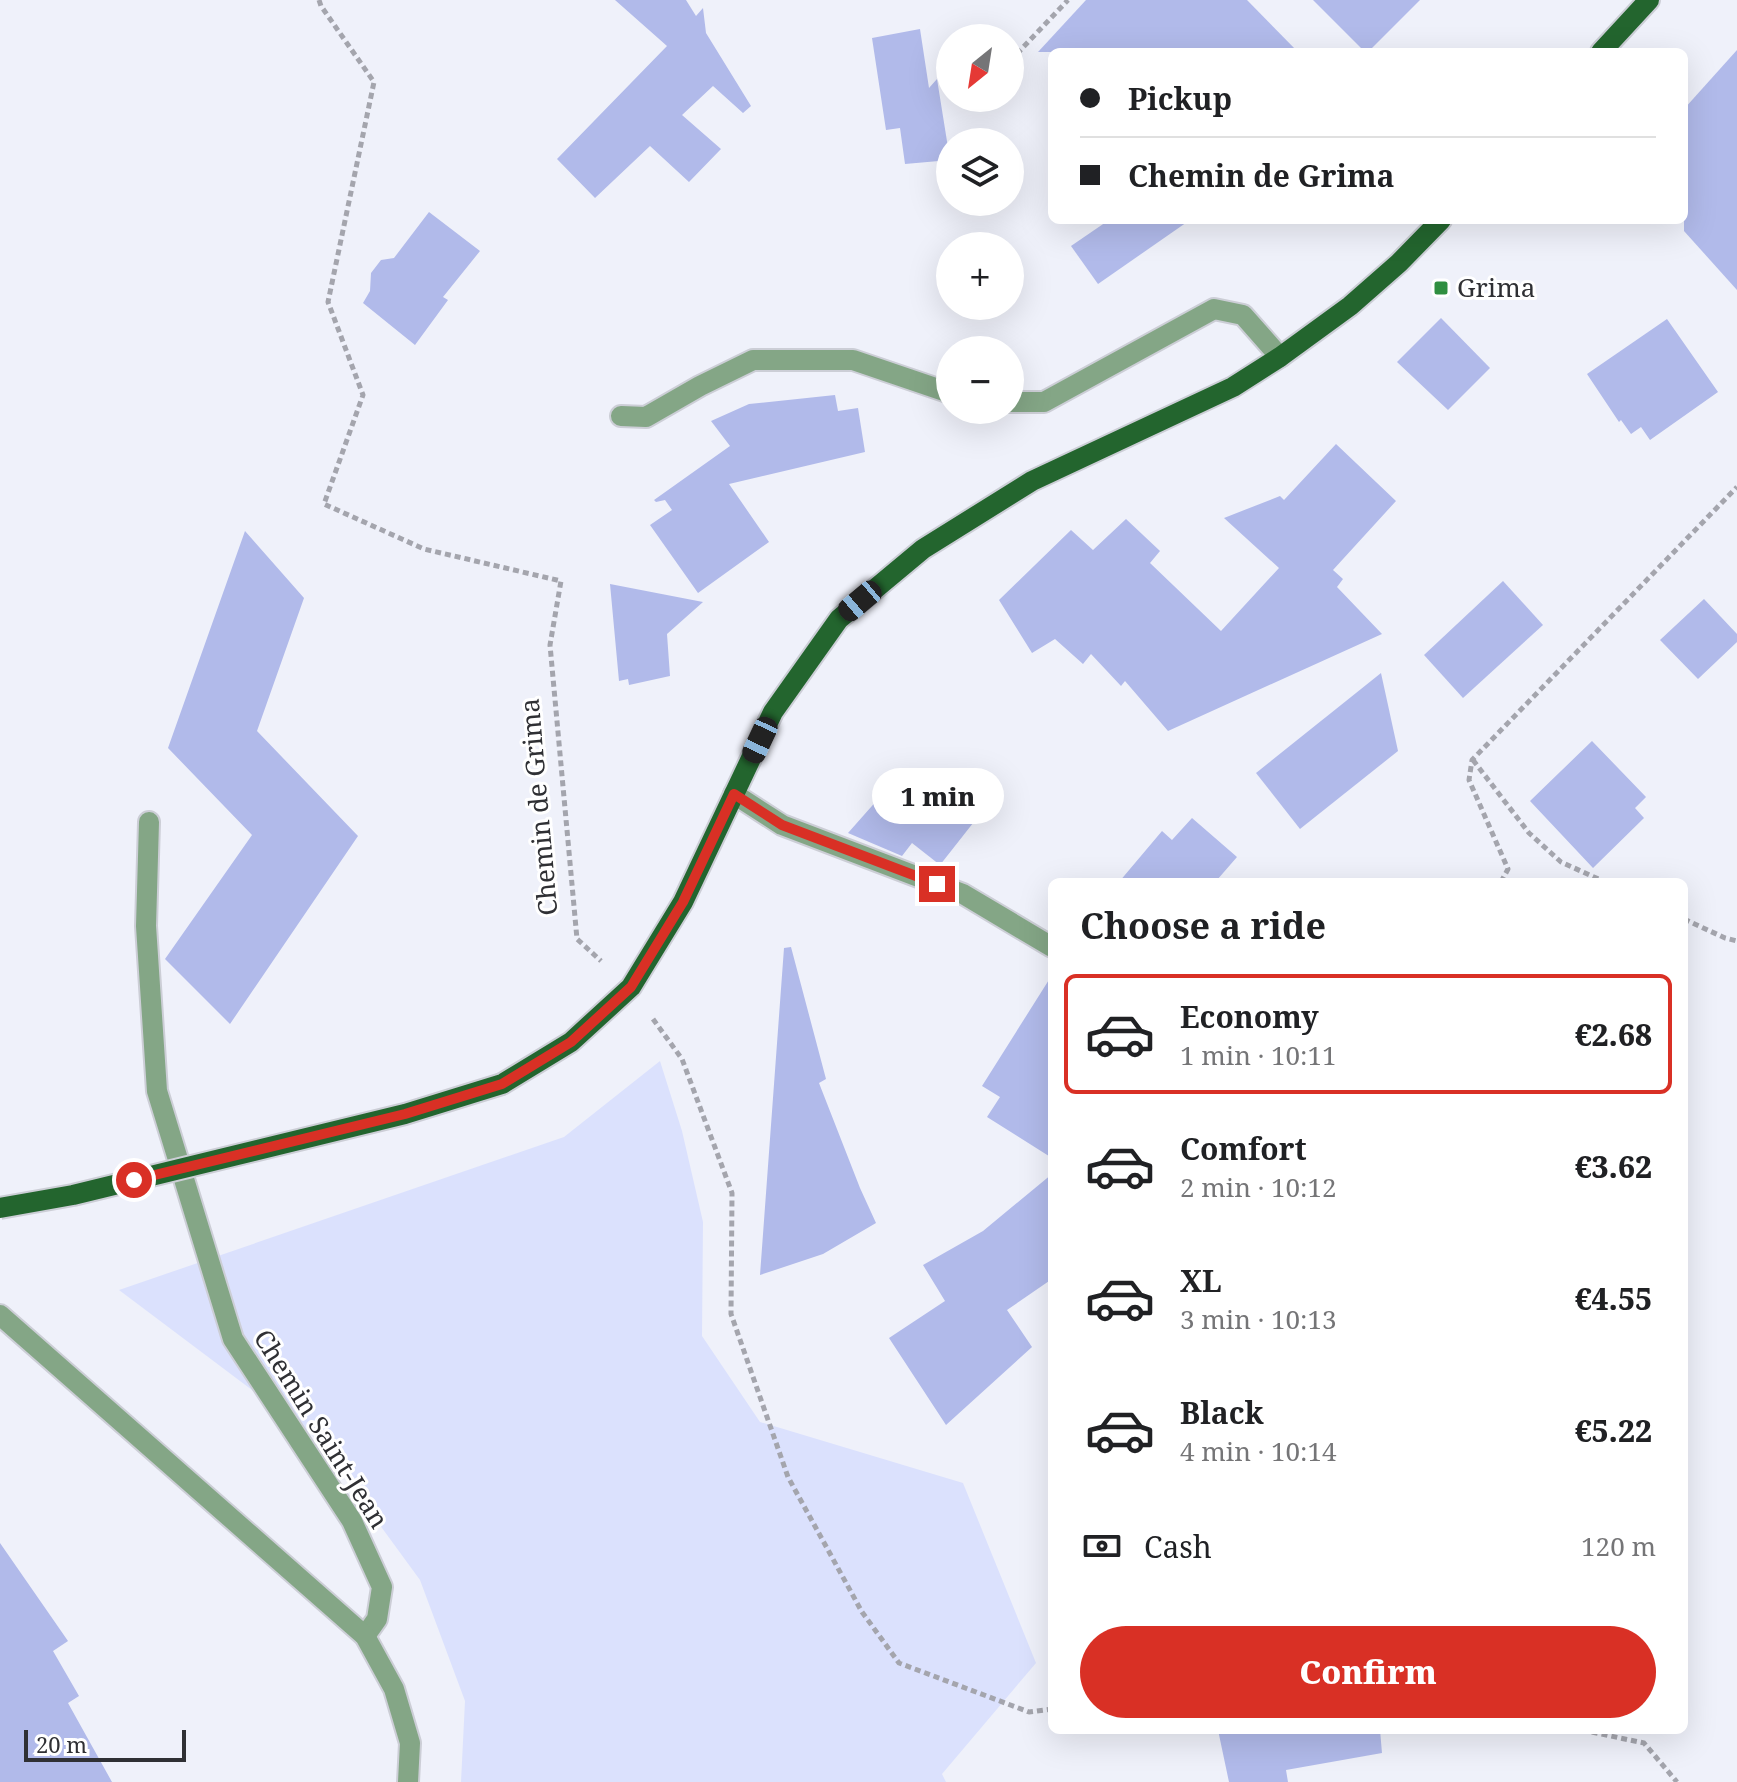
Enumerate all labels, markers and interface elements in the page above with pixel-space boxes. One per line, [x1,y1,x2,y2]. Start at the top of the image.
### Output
north arrow [936,24,1024,112]
map controls [936,24,1024,424]
text: Pickup [1128,78,1232,119]
button: layers [936,128,1024,216]
text: Chemin de Grima [1128,155,1395,196]
button: + [936,232,1024,320]
place label: Grima [1457,269,1535,305]
marker: Grima [1432,279,1450,297]
button: − [936,336,1024,424]
car [834,576,886,626]
street label: Chemin de Grima [511,697,565,917]
car [739,713,781,767]
callout: 1 min [871,768,1003,824]
text: 1 min [901,778,975,814]
route end [919,866,955,902]
text: Choose a ride [1080,901,1326,950]
text: Economy [1180,996,1319,1037]
icon: car [1084,998,1156,1070]
text: €2.68 [1575,1014,1652,1055]
text: 1 min · 10:11 [1180,1037,1337,1073]
text: Comfort [1180,1128,1307,1169]
icon: car [1084,1130,1156,1202]
text: €3.62 [1575,1146,1652,1187]
route start [116,1162,152,1198]
text: 2 min · 10:12 [1180,1169,1337,1205]
text: XL [1180,1260,1222,1301]
icon: car [1084,1262,1156,1334]
text: €4.55 [1575,1278,1652,1319]
text: 3 min · 10:13 [1180,1301,1337,1337]
street label: Chemin Saint-Jean [246,1322,398,1535]
text: Black [1180,1392,1264,1433]
icon: car [1084,1394,1156,1466]
text: €5.22 [1575,1410,1652,1451]
text: 4 min · 10:14 [1180,1433,1337,1469]
icon: cash [1080,1524,1124,1568]
text: Cash [1144,1526,1212,1567]
text: 120 m [1581,1528,1656,1564]
button: Confirm [1080,1626,1656,1718]
scale bar [24,1726,186,1762]
text: 20 m [36,1729,87,1759]

